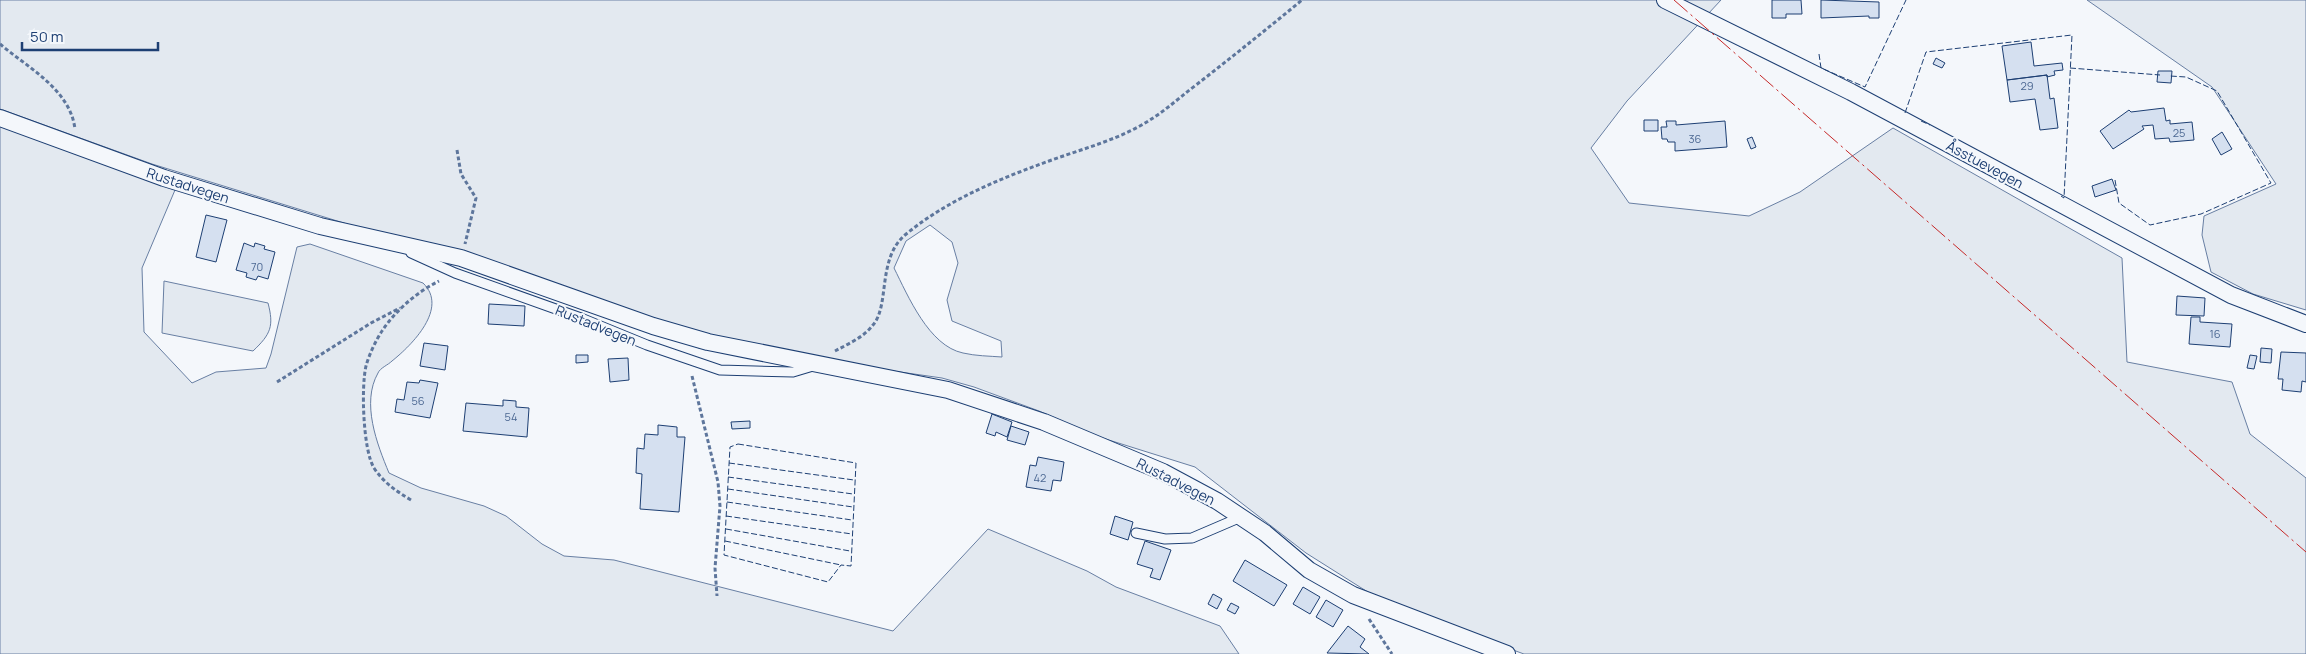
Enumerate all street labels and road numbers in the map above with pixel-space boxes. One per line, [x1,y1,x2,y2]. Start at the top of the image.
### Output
street label: Åsstuevegen [1943,136,2027,192]
street label: Rustadvegen [144,163,232,207]
street label: Rustadvegen [553,300,639,350]
street label: Rustadvegen [1133,453,1219,509]

